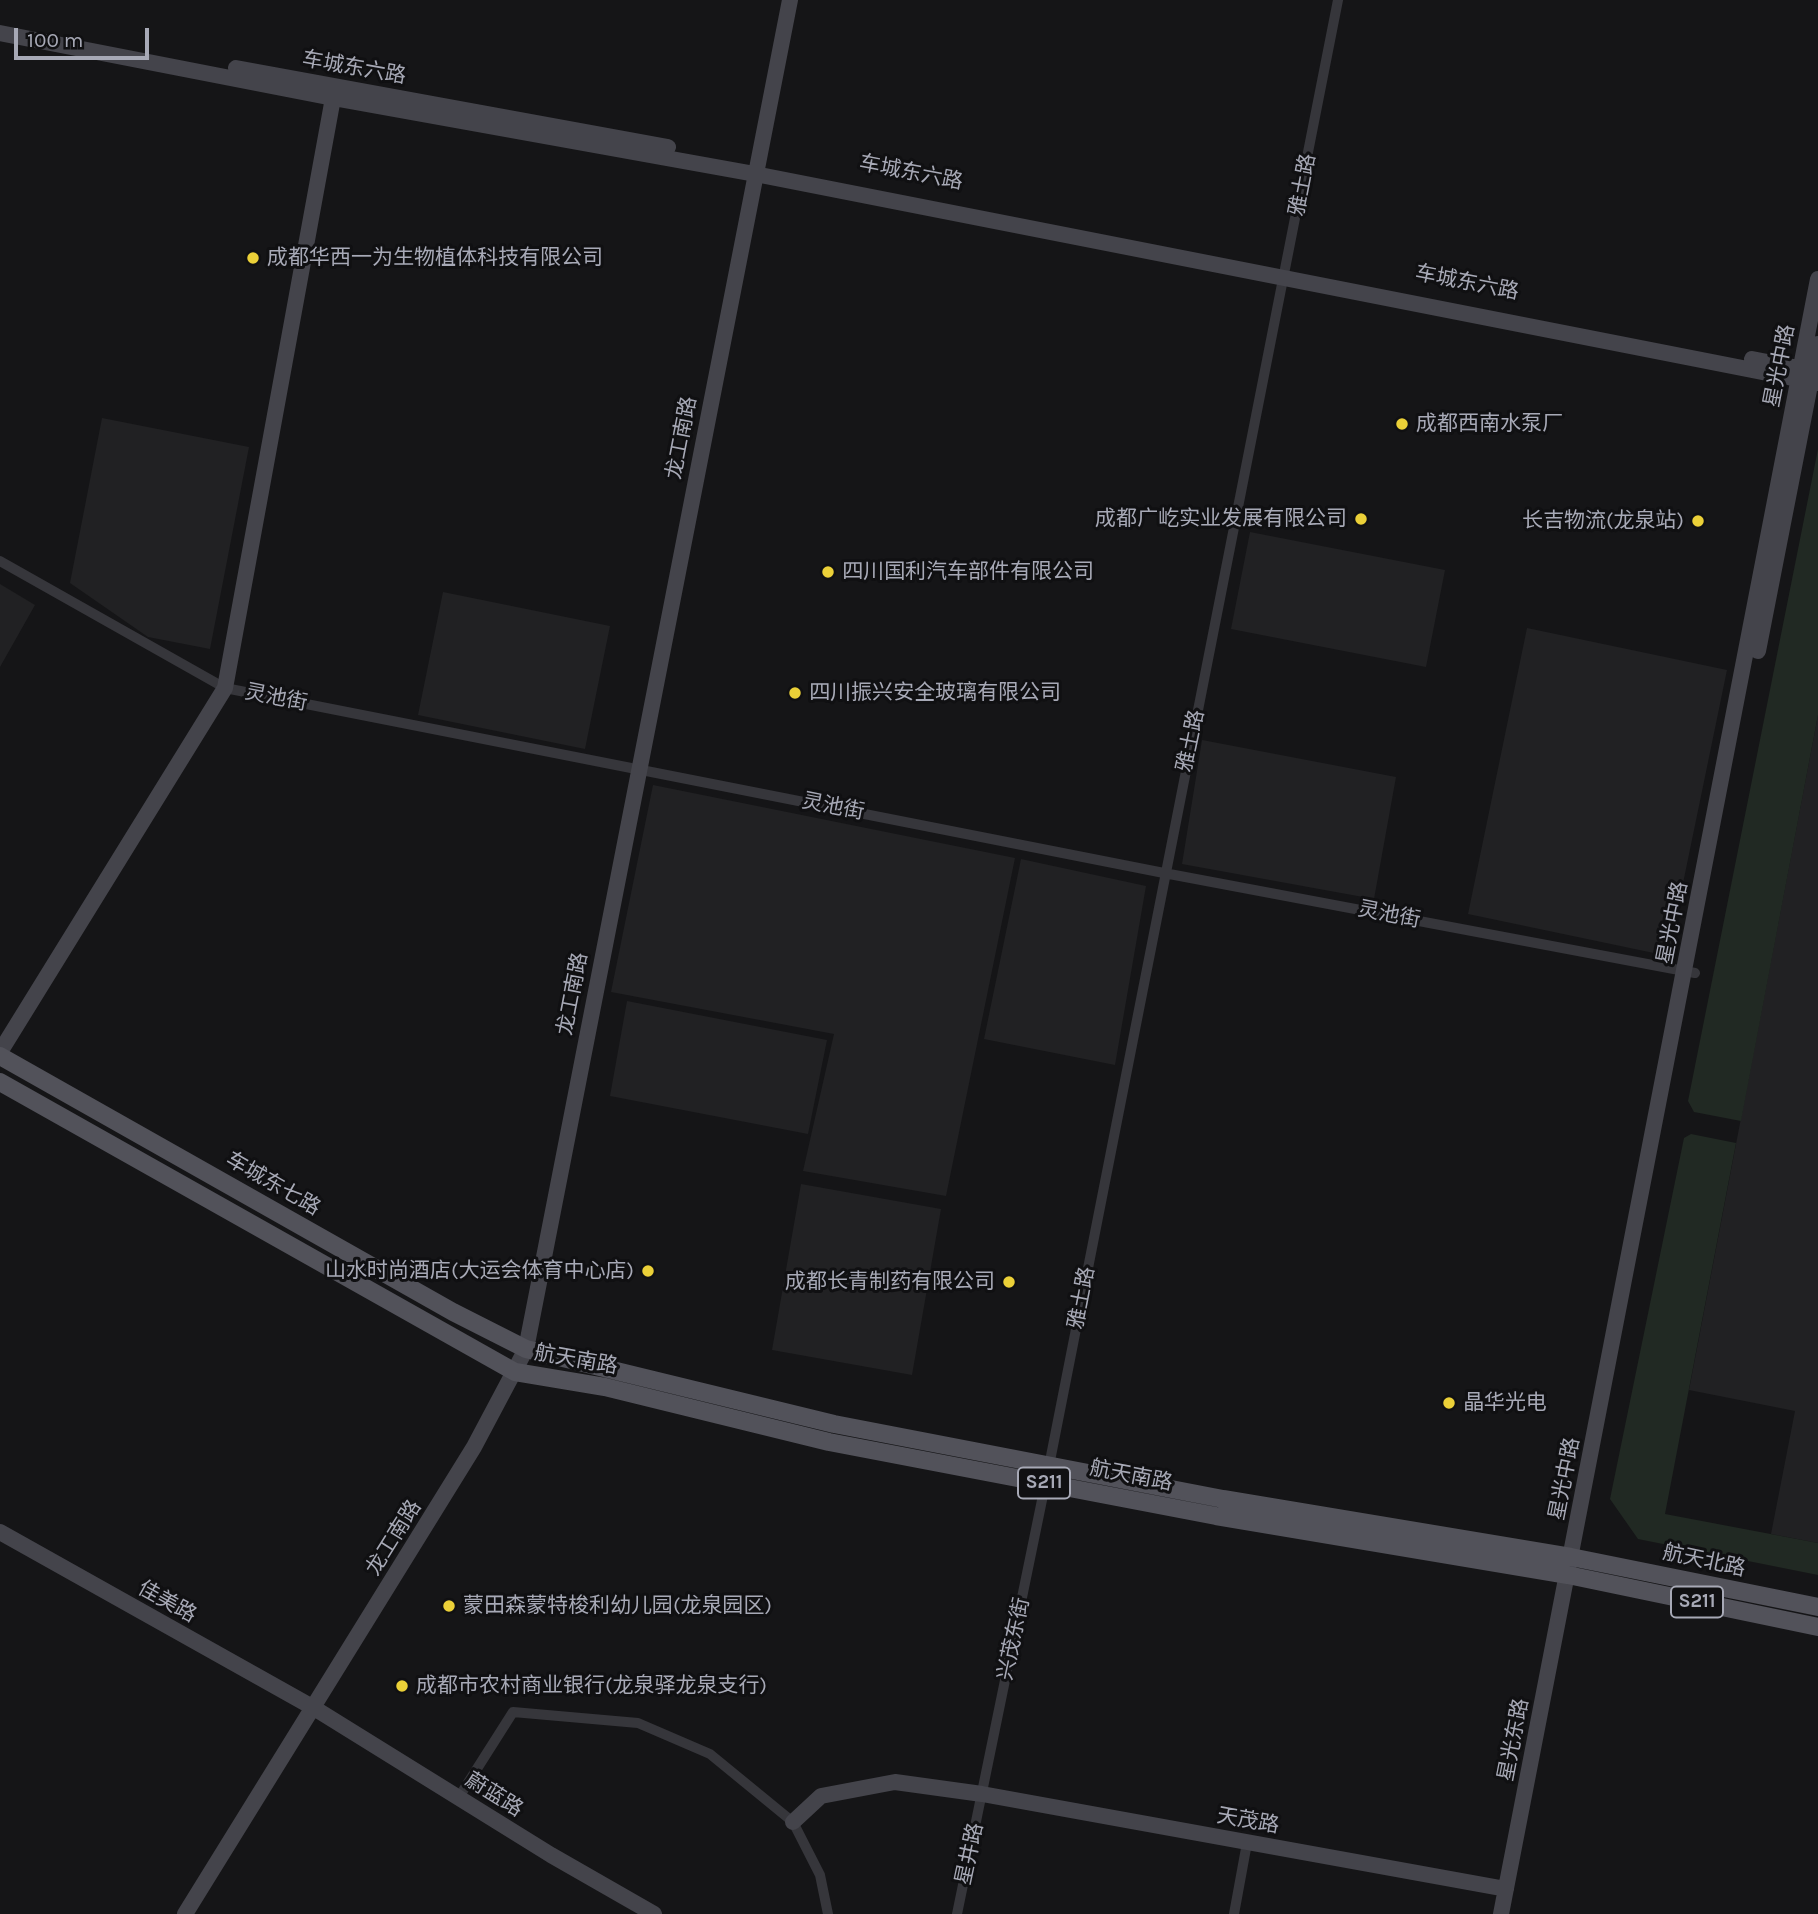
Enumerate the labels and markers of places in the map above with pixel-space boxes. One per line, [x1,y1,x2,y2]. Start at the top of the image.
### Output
place label: 成都华西一为生物植体科技有限公司 [267,245,603,271]
marker: 成都华西一为生物植体科技有限公司 [245,250,261,266]
place label: 成都西南水泵厂 [1416,411,1563,437]
marker: 成都西南水泵厂 [1394,416,1410,432]
place label: 成都广屹实业发展有限公司 [1095,506,1347,532]
place label: 长吉物流(龙泉站) [1522,508,1684,534]
marker: 成都广屹实业发展有限公司 [1353,511,1369,527]
marker: 长吉物流(龙泉站) [1690,513,1706,529]
place label: 四川国利汽车部件有限公司 [842,559,1094,585]
marker: 四川国利汽车部件有限公司 [820,564,836,580]
place label: 四川振兴安全玻璃有限公司 [809,680,1061,706]
marker: 四川振兴安全玻璃有限公司 [787,685,803,701]
place label: 山水时尚酒店(大运会体育中心店) [325,1258,634,1284]
marker: 山水时尚酒店(大运会体育中心店) [640,1263,656,1279]
place label: 成都长青制药有限公司 [785,1269,995,1295]
marker: 成都长青制药有限公司 [1001,1274,1017,1290]
place label: 晶华光电 [1463,1390,1547,1416]
marker: 晶华光电 [1441,1395,1457,1411]
place label: 蒙田森蒙特梭利幼儿园(龙泉园区) [463,1593,772,1619]
marker: 蒙田森蒙特梭利幼儿园(龙泉园区) [441,1598,457,1614]
place label: 成都市农村商业银行(龙泉驿龙泉支行) [416,1673,767,1699]
marker: 成都市农村商业银行(龙泉驿龙泉支行) [394,1678,410,1694]

